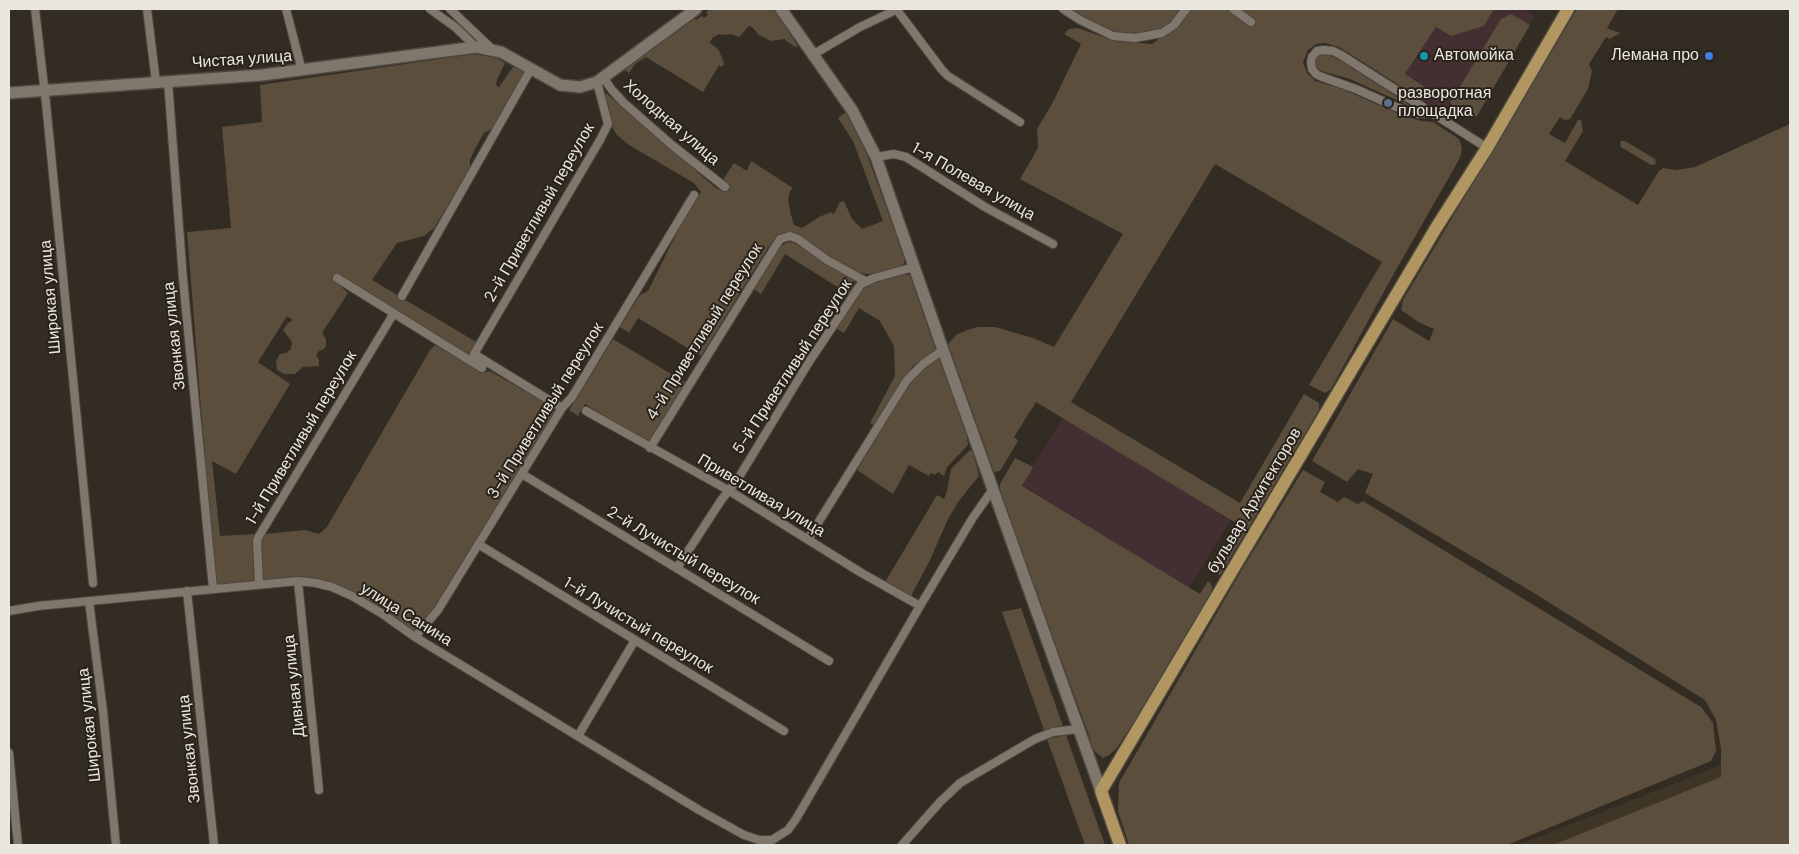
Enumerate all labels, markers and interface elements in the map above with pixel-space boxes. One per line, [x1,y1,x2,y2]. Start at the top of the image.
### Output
place label: Автомойка [1434,46,1514,66]
place label: Лемана про [1611,46,1699,66]
street label: Чистая улица [191,47,293,73]
marker: Автомойка [1418,50,1430,62]
marker: Лемана про [1703,50,1715,62]
street label: Холодная улица [619,76,723,170]
place label: разворотная площадка [1398,84,1491,122]
marker: разворотная площадка [1382,97,1394,109]
street label: 2-й Приветливый переулок [481,120,599,306]
street label: 1-я Полевая улица [908,139,1038,225]
street label: Широкая улица [36,239,66,355]
street label: 4-й Приветливый переулок [643,240,767,424]
street label: 5-й Приветливый переулок [729,276,857,458]
street label: Звонкая улица [160,281,190,391]
street label: 3-й Приветливый переулок [484,319,608,503]
street label: 1-й Приветливый переулок [242,348,362,528]
street label: бульвар Архитекторов [1204,425,1306,577]
street label: Приветливая улица [694,450,828,542]
street label: 2-й Лучистый переулок [603,503,763,609]
street label: 1-й Лучистый переулок [560,574,716,678]
street label: улица Санина [357,579,455,651]
street label: Дивная улица [280,634,310,738]
street label: Широкая улица [74,667,106,783]
street label: Звонкая улица [175,694,205,804]

